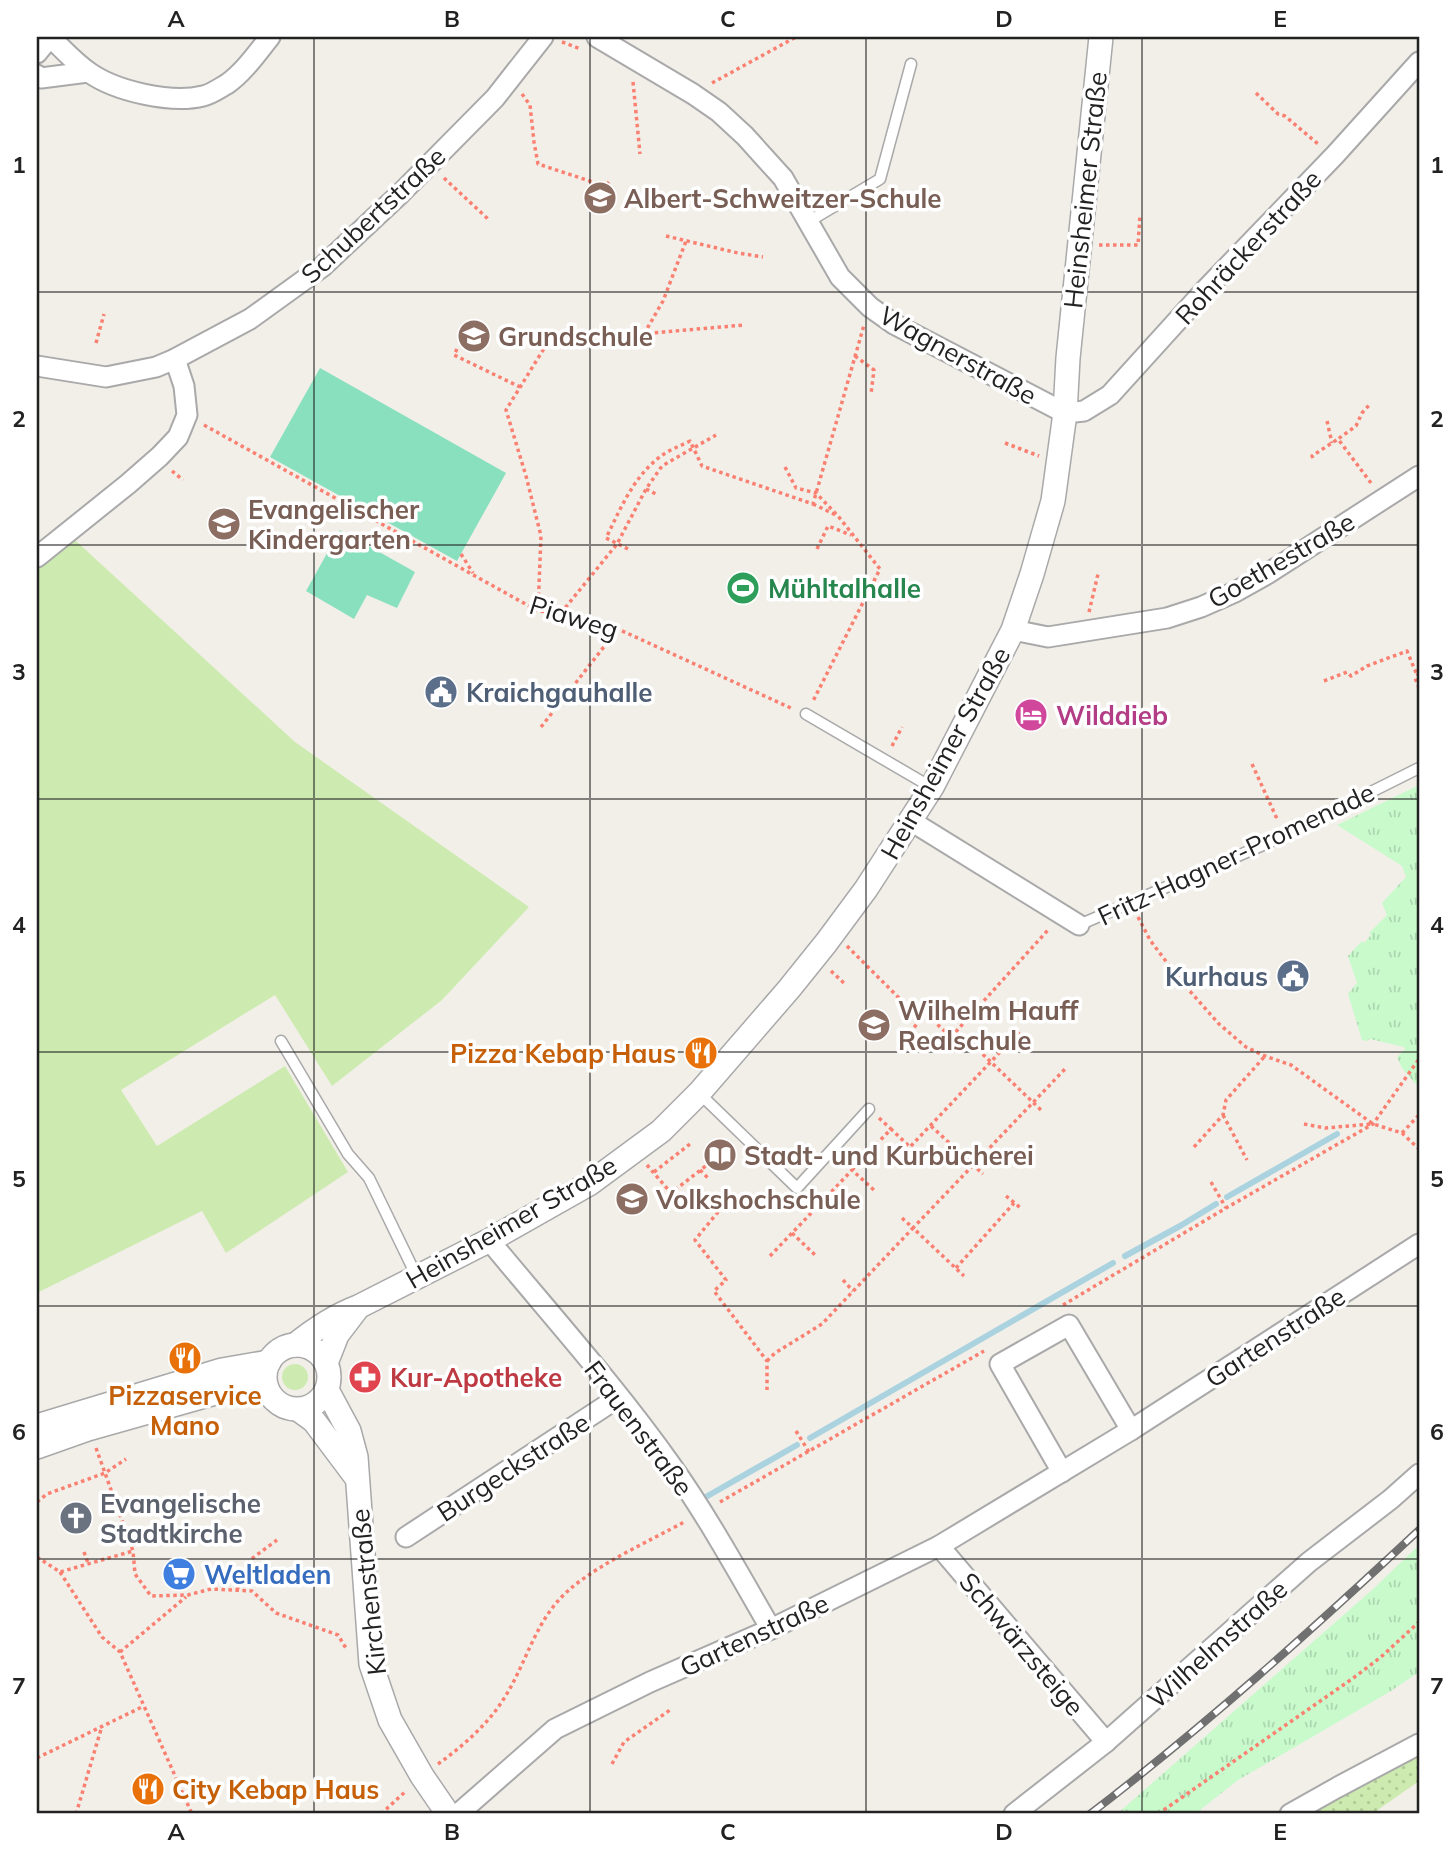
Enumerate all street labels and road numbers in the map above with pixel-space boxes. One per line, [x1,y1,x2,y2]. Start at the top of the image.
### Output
street label: Heinsheimer Straße [1056,70,1114,310]
street label: Schubertstraße [294,140,452,290]
street label: Rohräckerstraße [1168,163,1328,331]
street label: Wagnerstraße [874,298,1042,412]
street label: Goethestraße [1202,505,1360,615]
street label: Piaweg [526,588,622,646]
street label: Heinsheimer Straße [873,641,1017,865]
street label: Fritz-Hagner-Promenade [1092,775,1380,933]
street label: Heinsheimer Straße [400,1148,622,1296]
street label: Gartenstraße [1199,1279,1351,1395]
street label: Frauenstraße [577,1354,701,1502]
street label: Burgeckstraße [431,1405,595,1529]
street label: Kirchenstraße [343,1507,393,1677]
street label: Schwärzsteige [952,1566,1092,1722]
street label: Wilhelmstraße [1140,1572,1294,1716]
street label: Gartenstraße [674,1586,834,1684]

